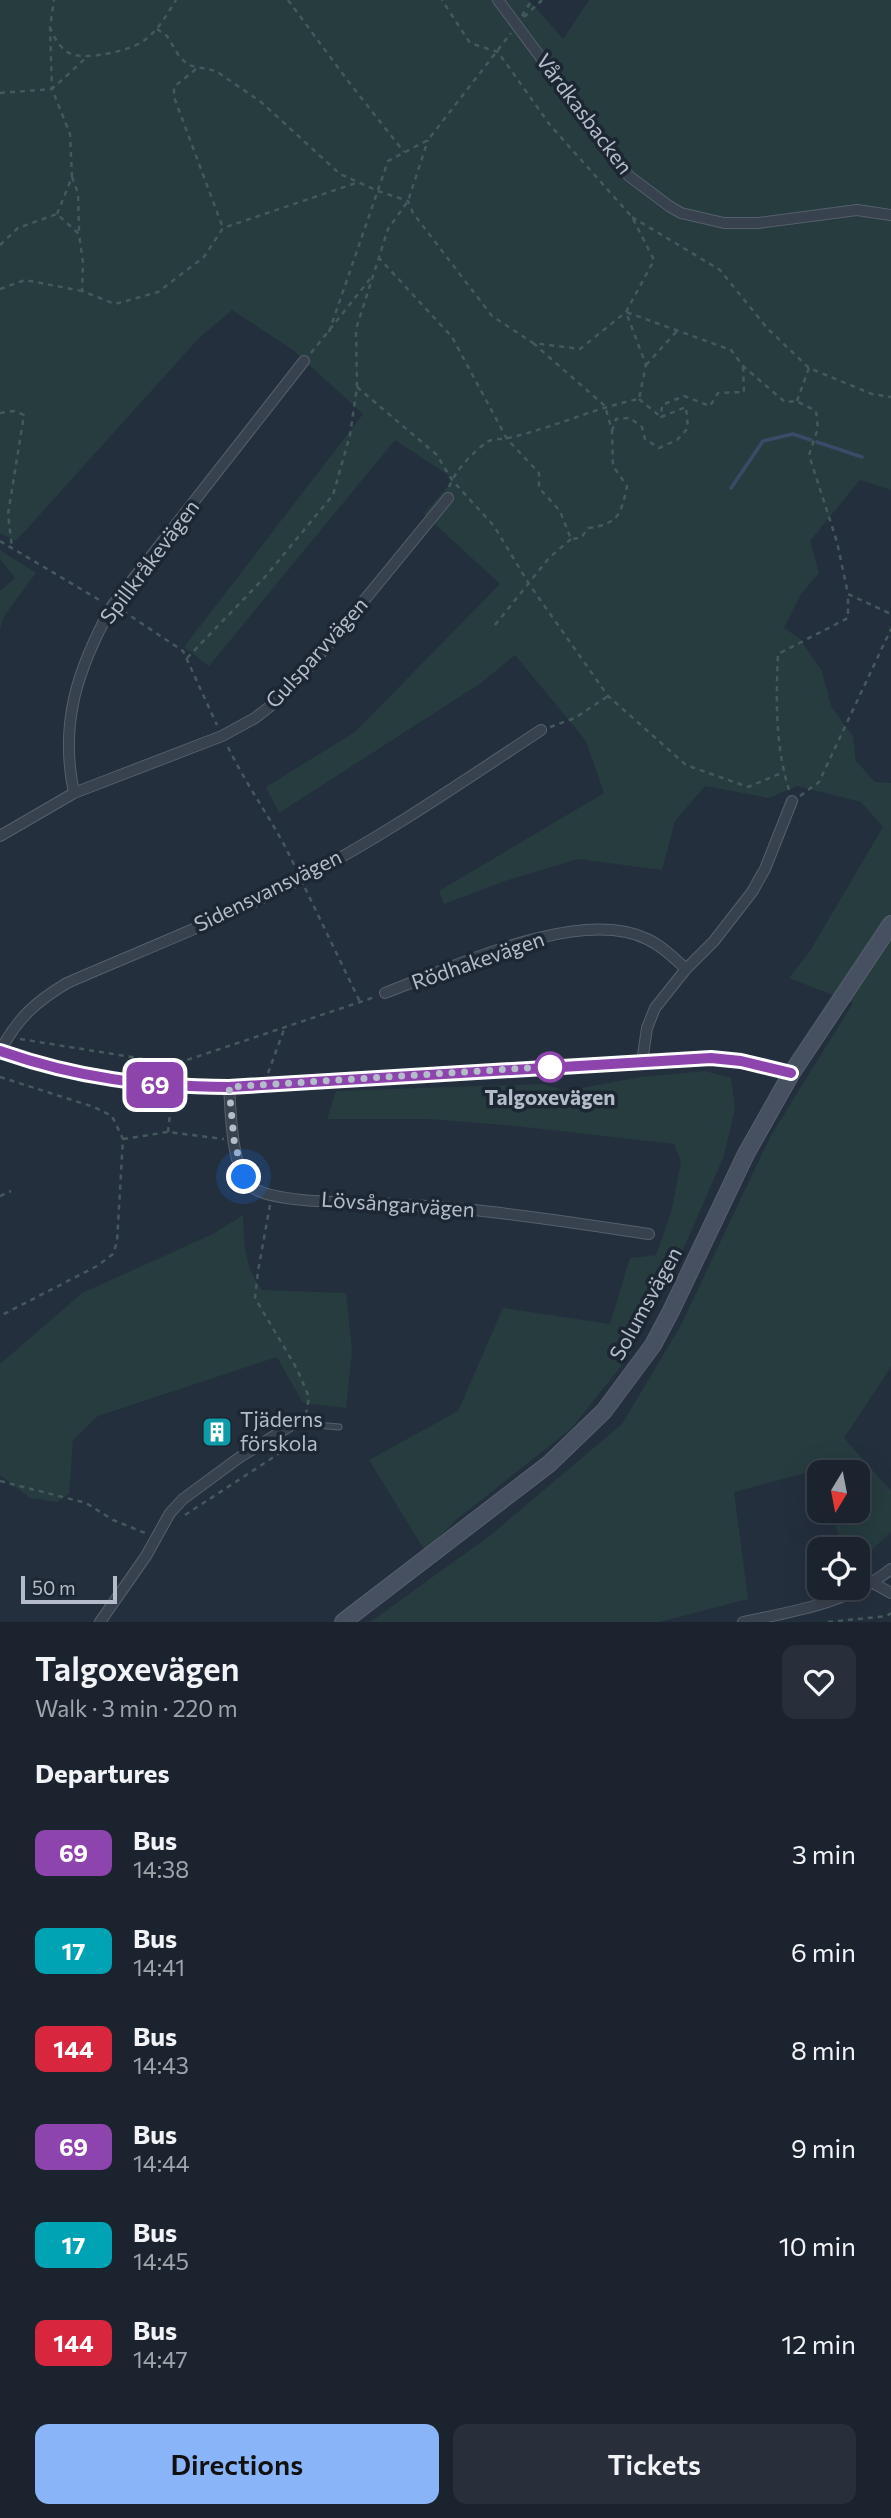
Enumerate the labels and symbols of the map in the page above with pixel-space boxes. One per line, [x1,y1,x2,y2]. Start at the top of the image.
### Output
street label: Vårdkasbacken [532,48,639,178]
street label: Spillkråkevägen [94,494,204,628]
street label: Gulsparvvägen [260,591,372,712]
street label: Sidensvansvägen [190,843,345,936]
street label: Rödhakevägen [408,925,547,994]
marker: Talgoxevägen [535,1052,565,1082]
line badge: 69 [124,1062,186,1108]
place label: Talgoxevägen [485,1084,616,1109]
your location [226,1159,261,1194]
street label: Lövsångarvägen [321,1186,476,1221]
street label: Solumsvägen [603,1242,686,1364]
place label: Tjäderns förskola [240,1406,323,1455]
building icon: Tjäderns förskola [200,1415,234,1449]
north arrow [807,1460,870,1522]
scale bar [21,1573,117,1605]

